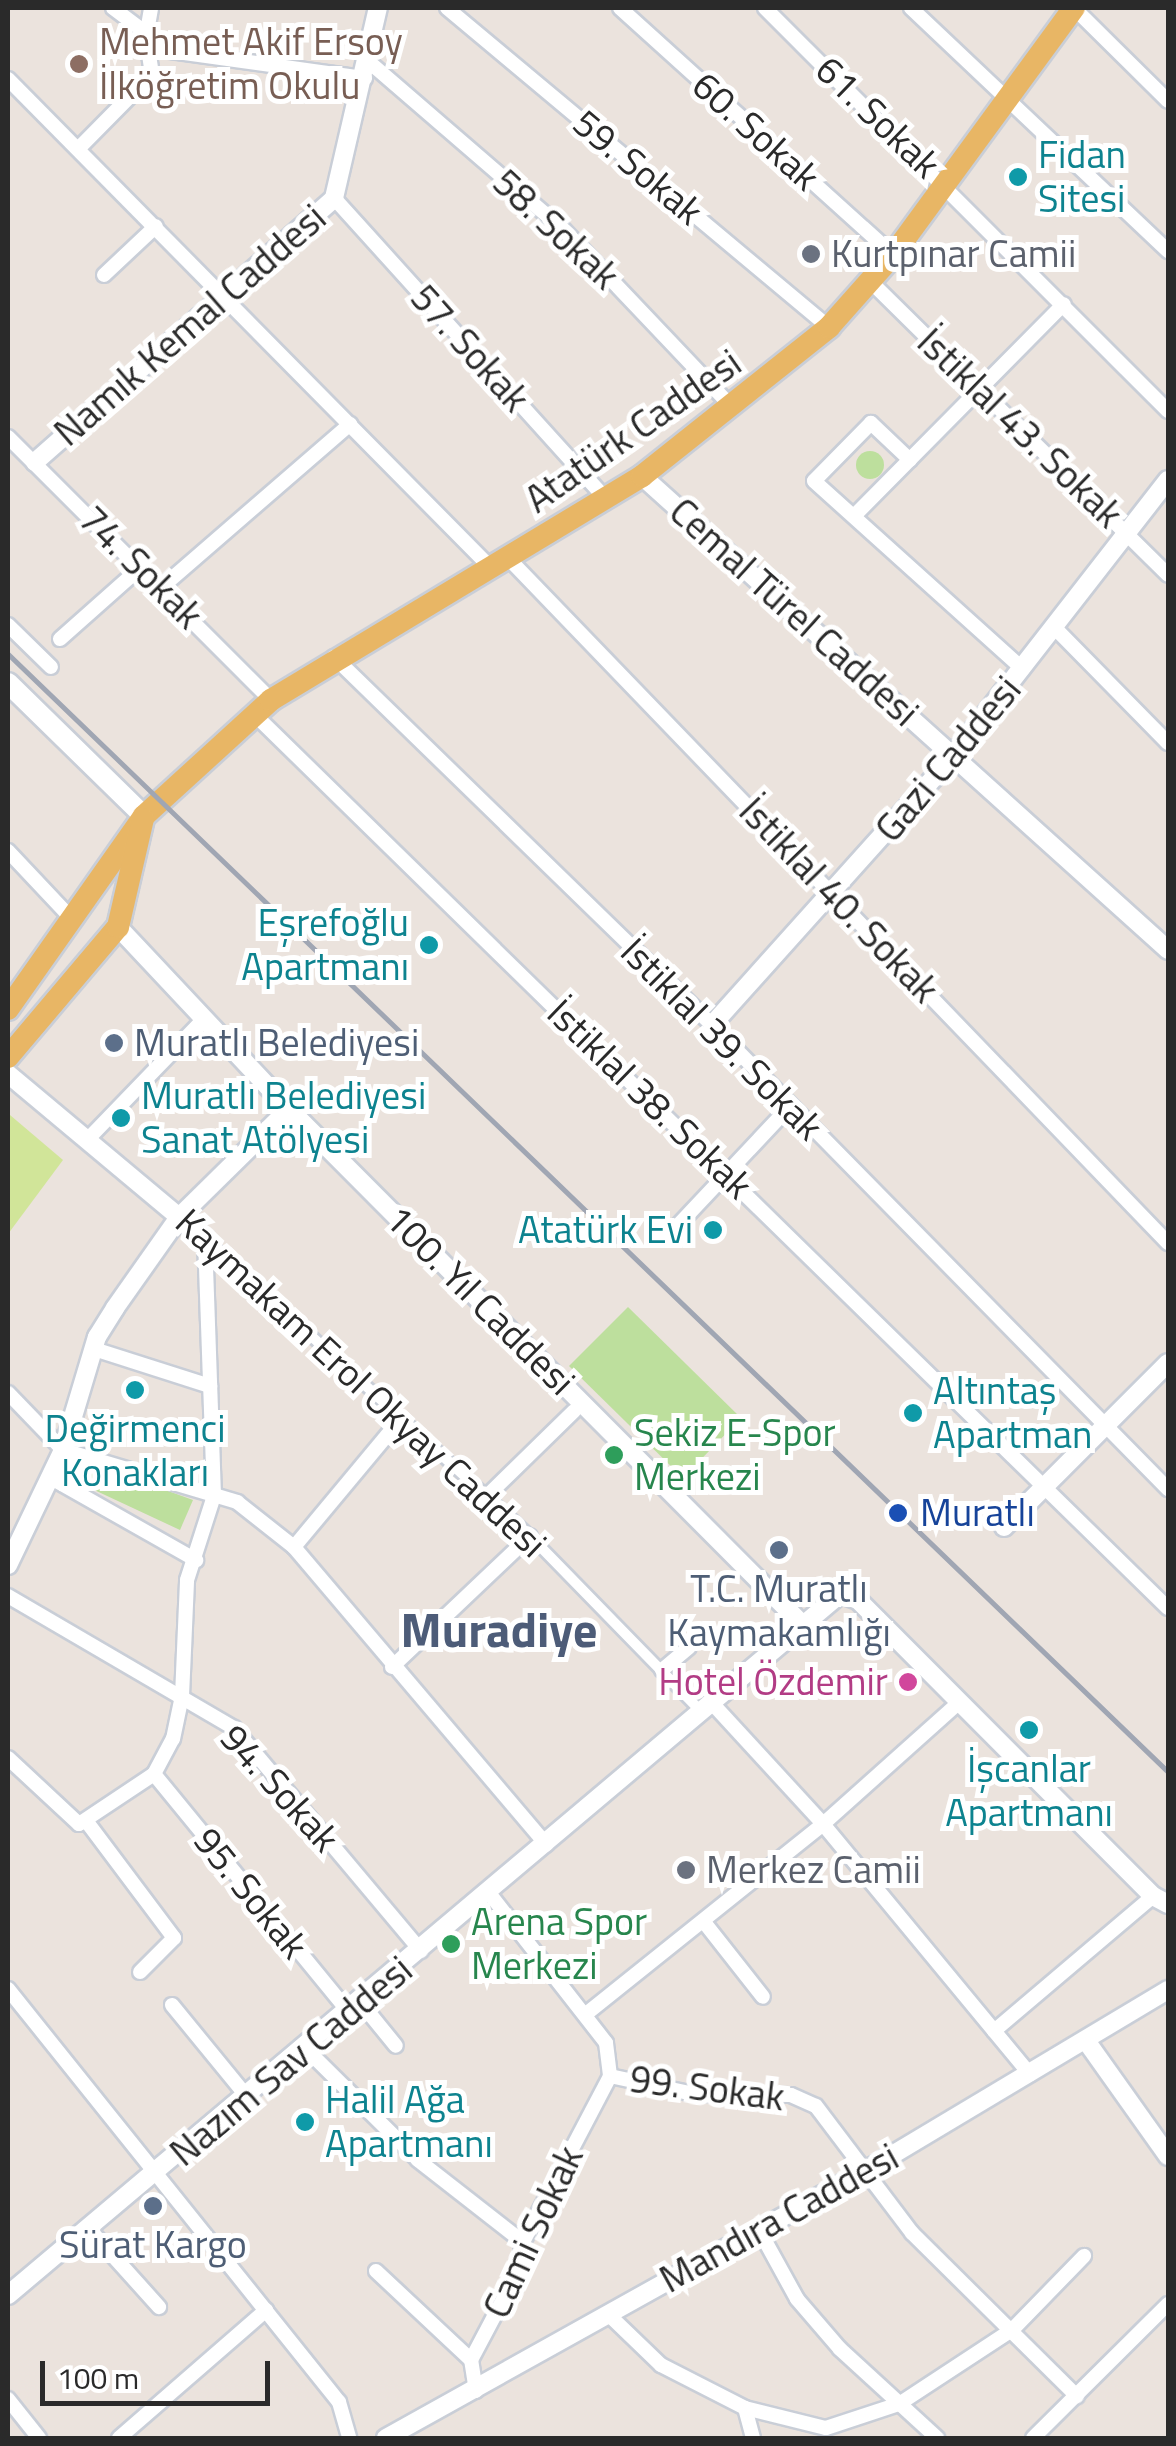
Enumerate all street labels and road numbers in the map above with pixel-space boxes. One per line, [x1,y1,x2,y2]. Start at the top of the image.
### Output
street label: 61. Sokak [806,47,950,187]
street label: 60. Sokak [683,62,829,200]
street label: 59. Sokak [564,100,712,234]
street label: 58. Sokak [484,159,628,299]
street label: Namık Kemal Caddesi [45,195,335,455]
street label: 57. Sokak [401,275,539,421]
street label: İstiklal 43. Sokak [908,319,1132,537]
street label: Atatürk Caddesi [516,340,750,522]
street label: Cemal Türel Caddesi [660,489,928,735]
street label: 74. Sokak [70,496,212,638]
street label: Gazi Caddesi [866,667,1030,851]
street label: İstiklal 40. Sokak [730,788,948,1012]
street label: İstiklal 39. Sokak [611,928,833,1150]
street label: İstiklal 38. Sokak [538,990,762,1208]
street label: 100. Yıl Caddesi [376,1196,584,1404]
street label: Kaymakam Erol Okyay Caddesi [166,1199,556,1567]
street label: 94. Sokak [211,1715,349,1861]
street label: 95. Sokak [184,1818,318,1968]
street label: Nazım Sav Caddesi [161,1947,421,2175]
street label: 99. Sokak [627,2056,787,2120]
street label: Mandıra Caddesi [652,2134,906,2302]
street label: Cami Sokak [473,2139,593,2325]

